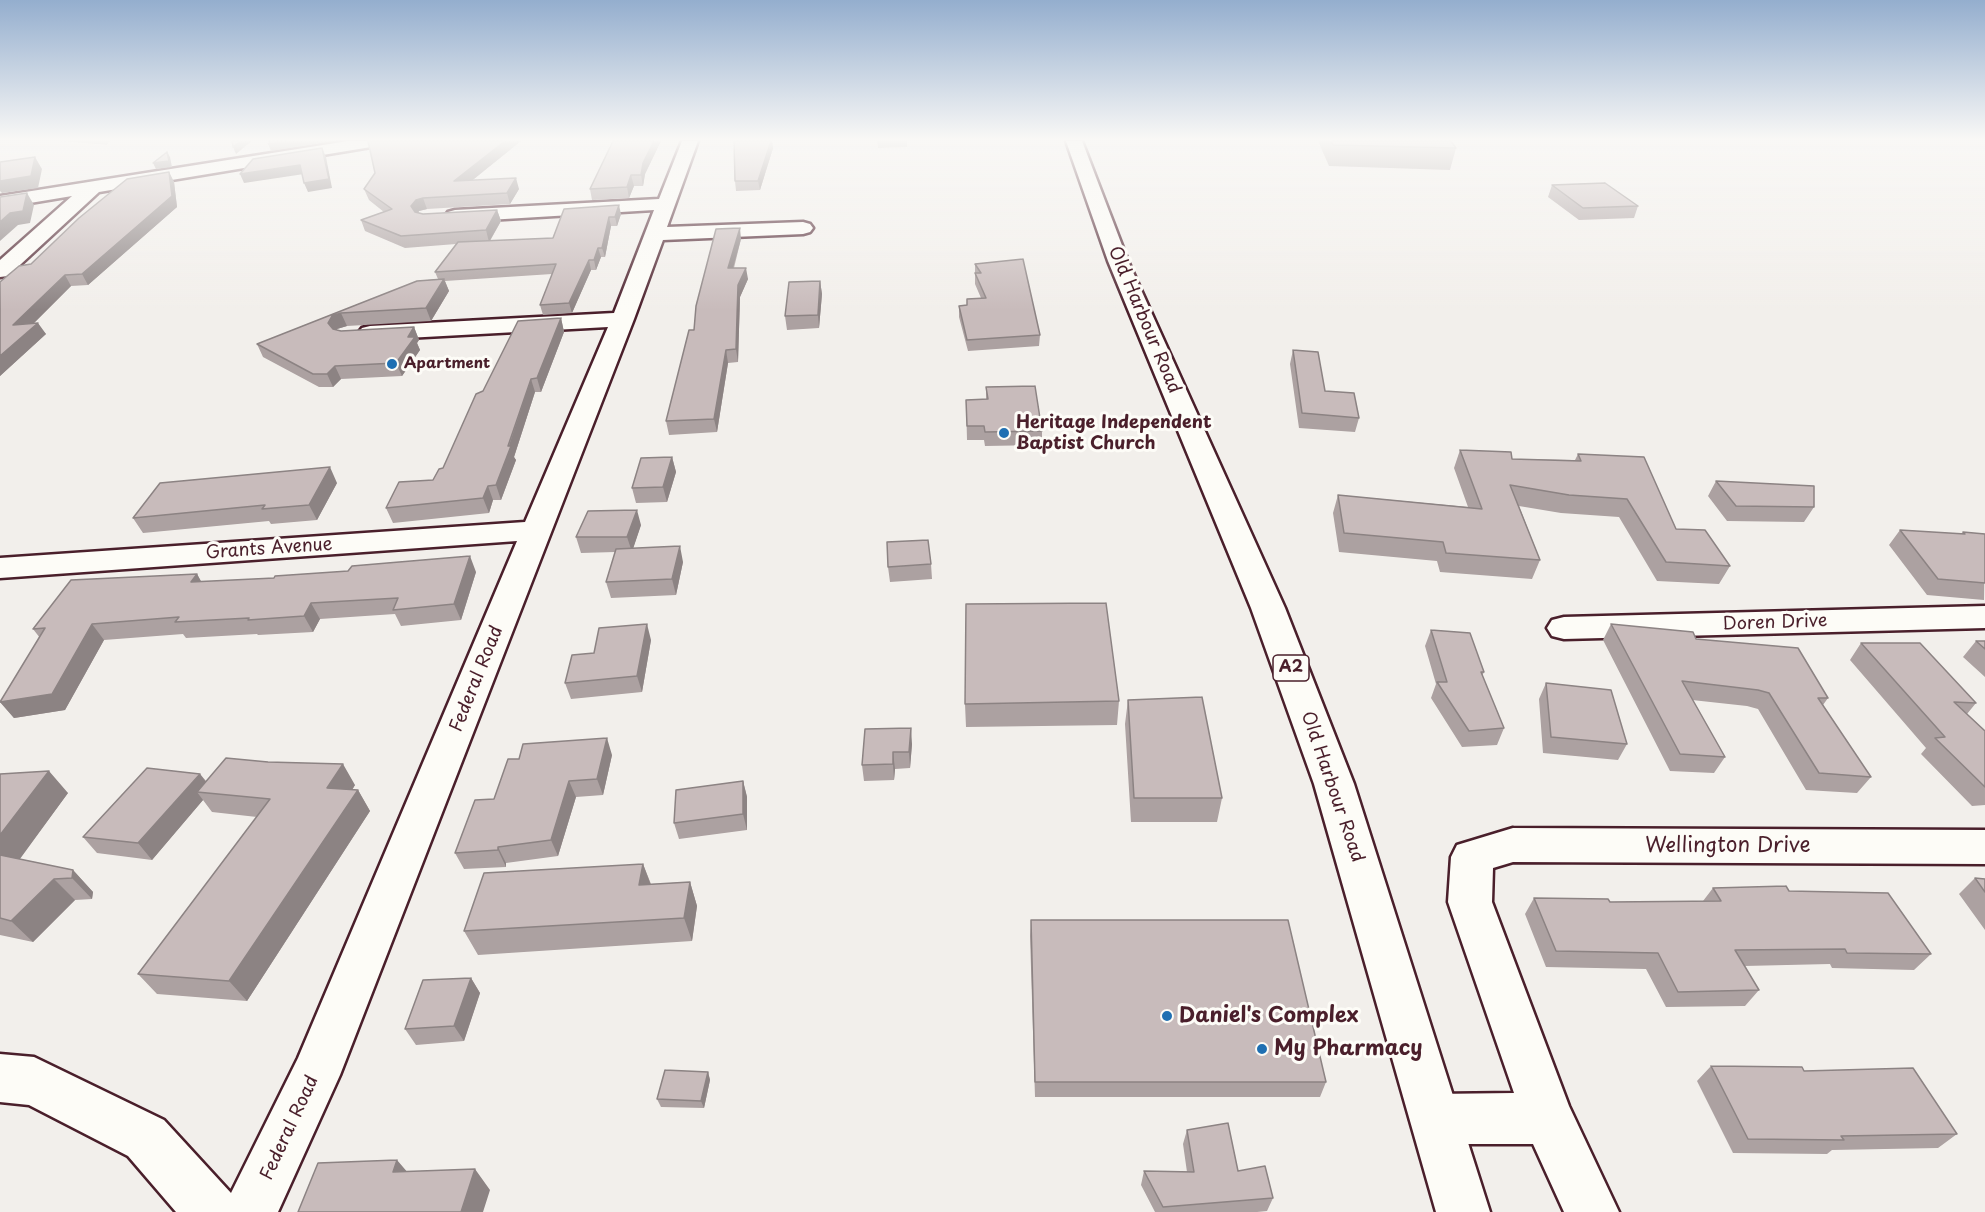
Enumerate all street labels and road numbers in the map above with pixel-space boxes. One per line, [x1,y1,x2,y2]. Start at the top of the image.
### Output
street label: Old Harbour Road [1103,243,1185,397]
street label: Grants Avenue [205,534,333,564]
street label: Doren Drive [1722,610,1828,636]
street label: Federal Road [446,623,508,735]
road number: A2 [1273,655,1309,681]
street label: Old Harbour Road [1296,709,1368,865]
street label: Wellington Drive [1645,833,1811,859]
street label: Federal Road [256,1072,324,1184]

